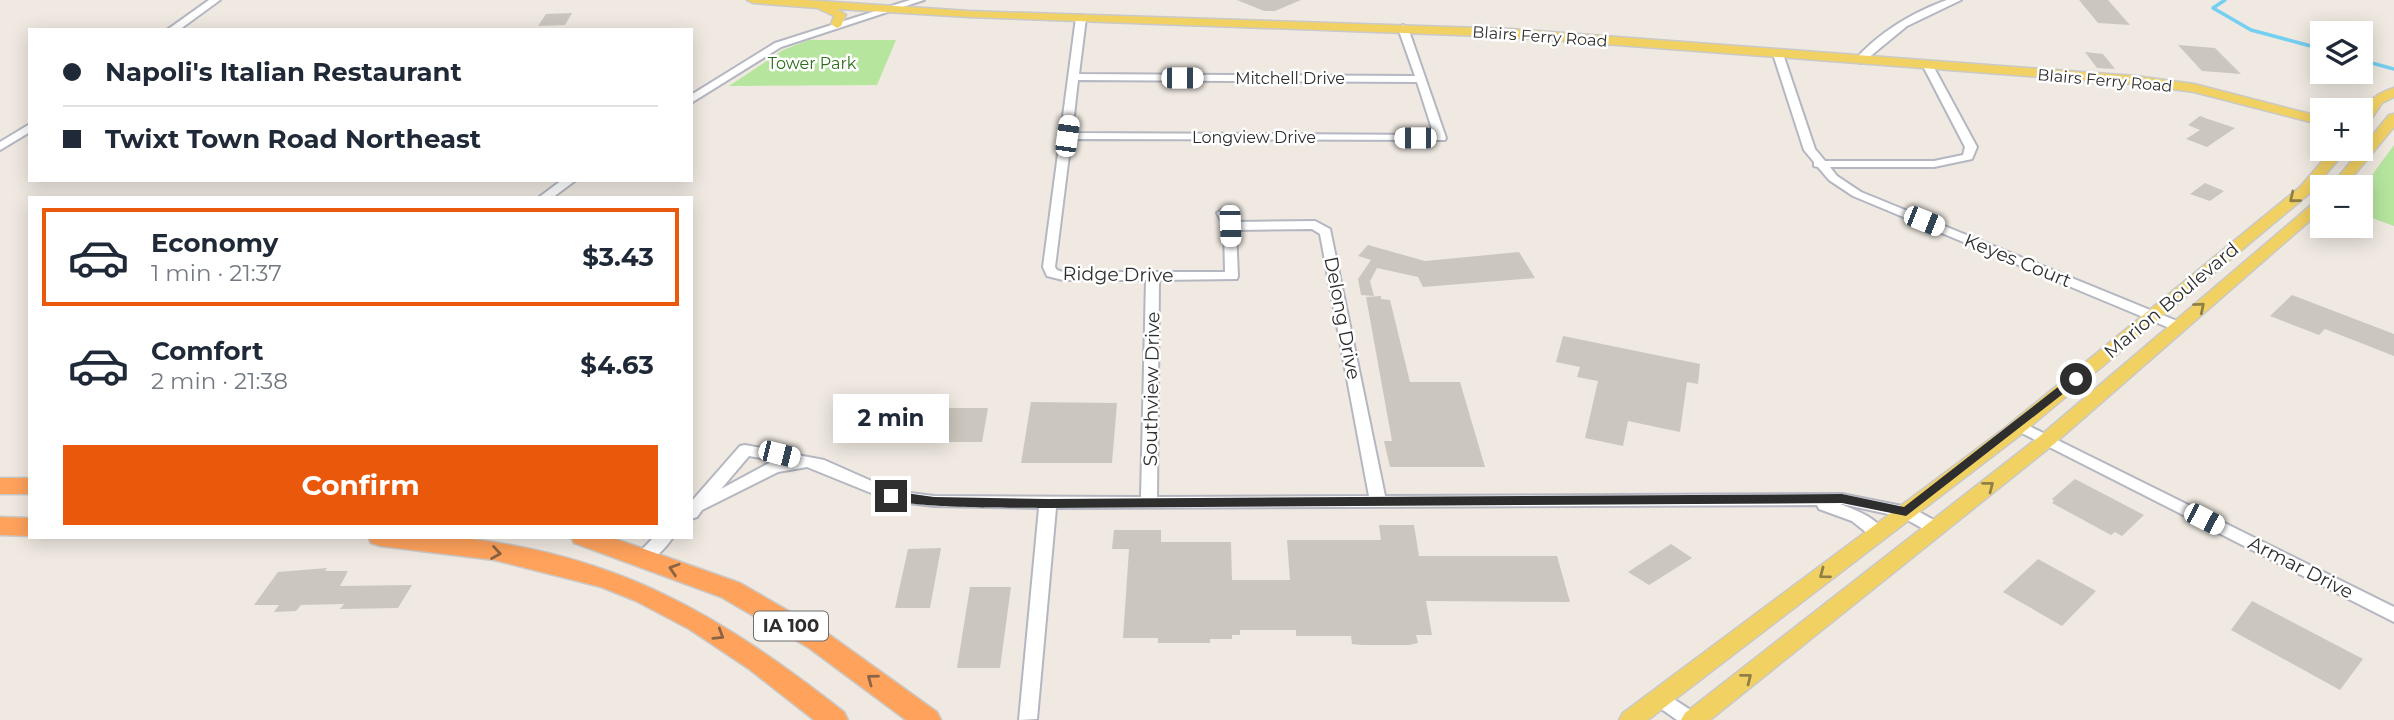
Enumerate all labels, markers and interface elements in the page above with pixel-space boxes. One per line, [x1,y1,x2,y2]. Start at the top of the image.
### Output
map controls [2310,21,2373,238]
button: layers [2310,21,2373,84]
street label: Blairs Ferry Road [1472,22,1608,51]
park label: Tower Park [768,54,857,73]
text: Napoli's Italian Restaurant [105,56,462,88]
street label: Blairs Ferry Road [2037,65,2173,96]
car [1162,68,1204,89]
street label: Mitchell Drive [1235,69,1345,88]
button: + [2310,98,2373,161]
car [1054,114,1081,158]
text: Twixt Town Road Northeast [105,123,481,155]
street label: Longview Drive [1192,128,1316,147]
car [1395,128,1437,149]
button: − [2310,175,2373,238]
one-way arrow [2289,190,2301,203]
car [1901,203,1948,239]
car [1219,205,1242,247]
icon: car [67,226,130,289]
text: Economy [151,227,278,259]
street label: Keyes Court [1961,229,2075,292]
street label: Marion Boulevard [2099,237,2243,363]
text: $3.43 [582,241,654,273]
street label: Delong Drive [1319,255,1366,382]
text: 1 min · 21:37 [151,259,282,287]
street label: Ridge Drive [1062,262,1174,287]
one-way arrow [2191,303,2204,315]
street label: Southview Drive [1139,311,1164,467]
icon: car [67,334,130,397]
text: Comfort [151,335,263,367]
text: $4.63 [580,349,654,381]
route start [2060,363,2092,395]
text: 2 min · 21:38 [151,367,288,395]
callout: 2 min [833,394,949,444]
text: 2 min [857,404,925,432]
car [757,439,802,469]
button: Confirm [63,445,658,525]
route end [875,480,907,512]
one-way arrow [1981,481,1994,494]
car [2181,500,2228,538]
street label: Armar Drive [2244,531,2357,604]
one-way arrow [490,545,502,560]
one-way arrow [668,563,681,577]
one-way arrow [1819,566,1832,579]
road number: IA 100 [754,612,828,640]
one-way arrow [712,627,725,640]
one-way arrow [1739,673,1751,686]
one-way arrow [867,675,880,687]

